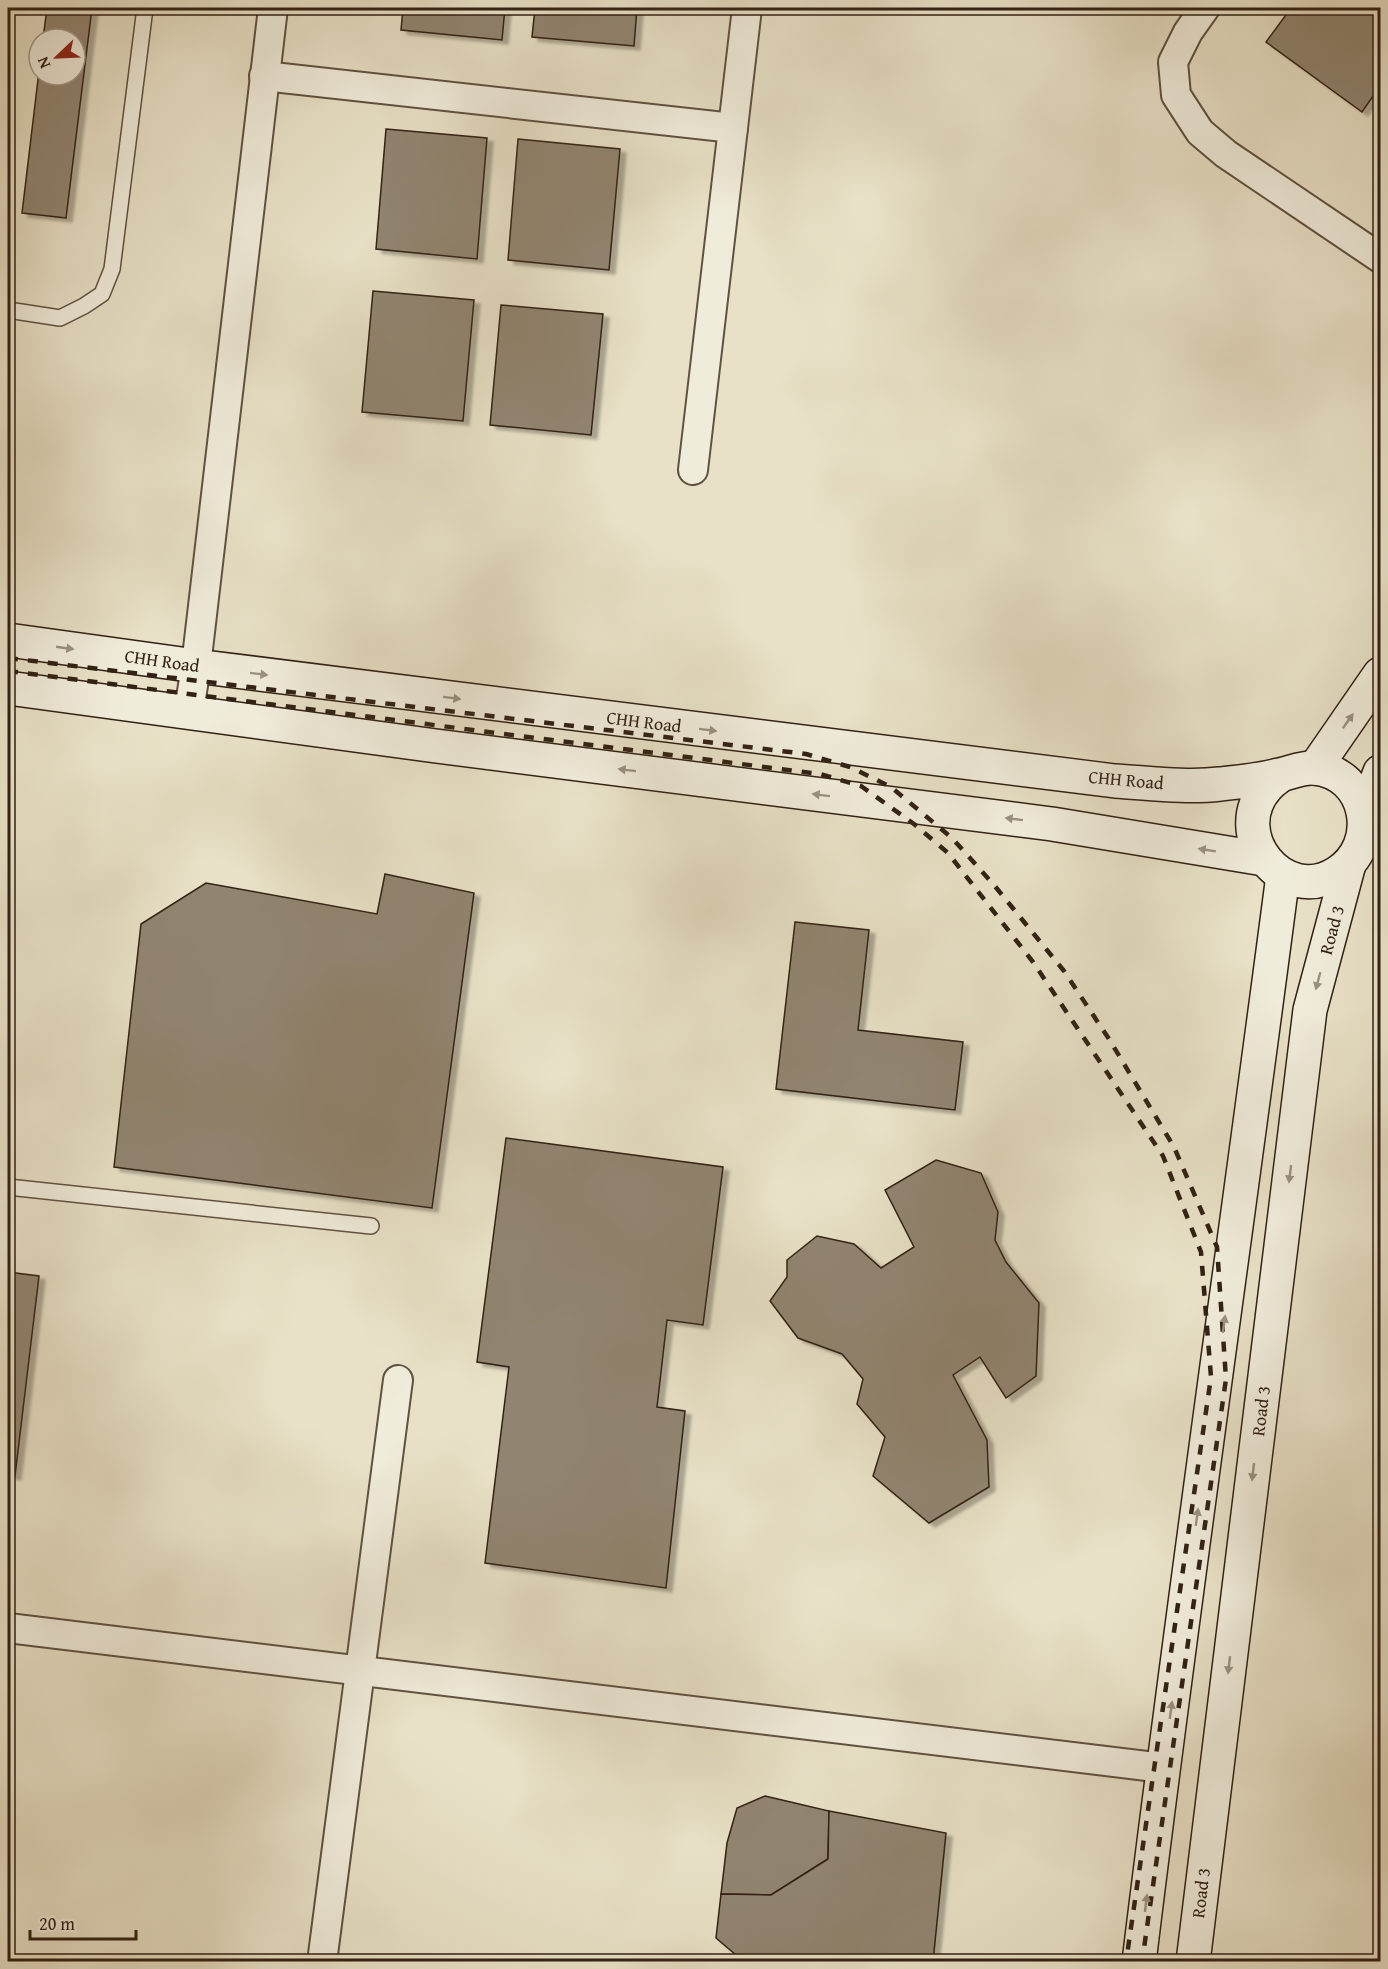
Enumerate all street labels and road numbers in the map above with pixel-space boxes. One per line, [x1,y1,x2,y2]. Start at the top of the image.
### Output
street label: CHH Road [123,642,202,679]
street label: CHH Road [605,704,683,740]
street label: CHH Road [1087,763,1165,796]
street label: Road 3 [1312,902,1351,958]
street label: Road 3 [1244,1384,1277,1438]
street label: Road 3 [1184,1866,1217,1920]

